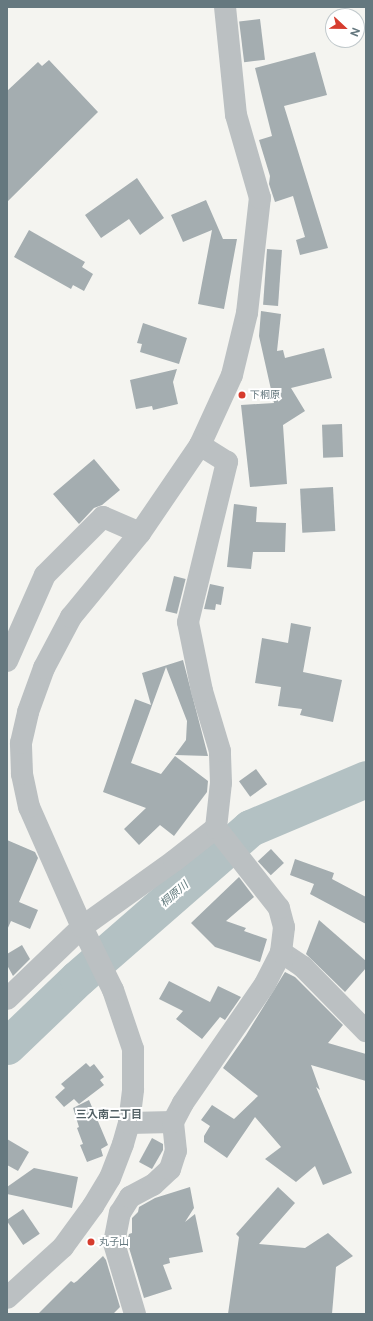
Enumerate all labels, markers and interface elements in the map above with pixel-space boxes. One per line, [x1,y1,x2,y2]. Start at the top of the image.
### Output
north arrow [325,8,365,48]
text: N [347,26,363,39]
place label: 下桐原 [250,389,280,401]
marker: 下桐原 [237,390,247,400]
water label: 桐原川 [157,878,191,910]
district label: 三入南二丁目 [76,1107,142,1121]
place label: 丸子山 [99,1236,129,1248]
marker: 丸子山 [86,1237,96,1247]

